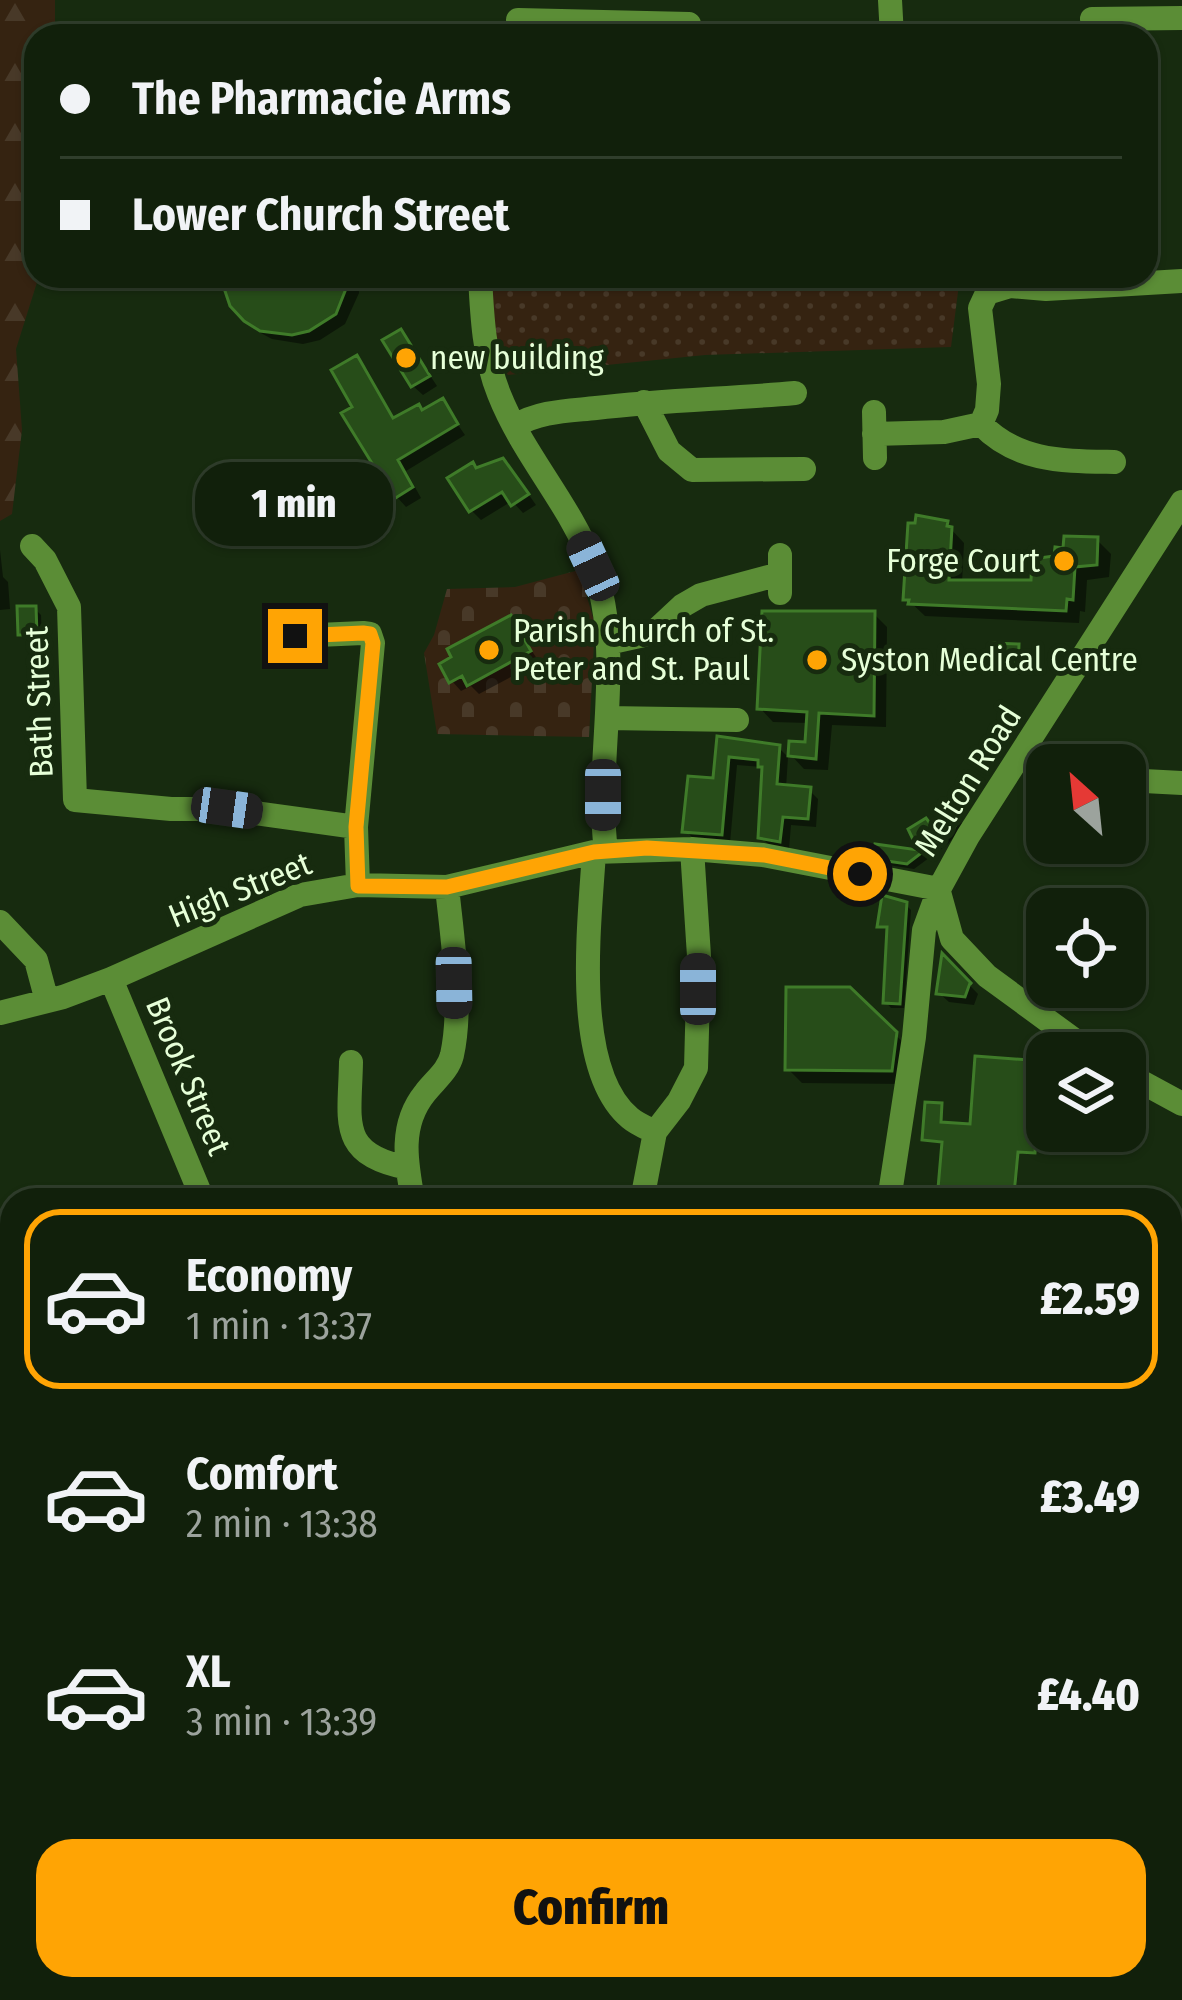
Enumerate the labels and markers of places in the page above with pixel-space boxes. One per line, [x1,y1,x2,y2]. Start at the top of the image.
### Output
place label: new building [430,338,604,378]
marker: new building [393,345,419,371]
place label: Forge Court [886,541,1040,581]
marker: Forge Court [1051,548,1077,574]
place label: Parish Church of St. Peter and St. Paul [513,611,774,689]
marker: Parish Church of St. Peter and St. Paul [476,637,502,663]
place label: Syston Medical Centre [841,640,1138,680]
marker: Syston Medical Centre [804,647,830,673]

